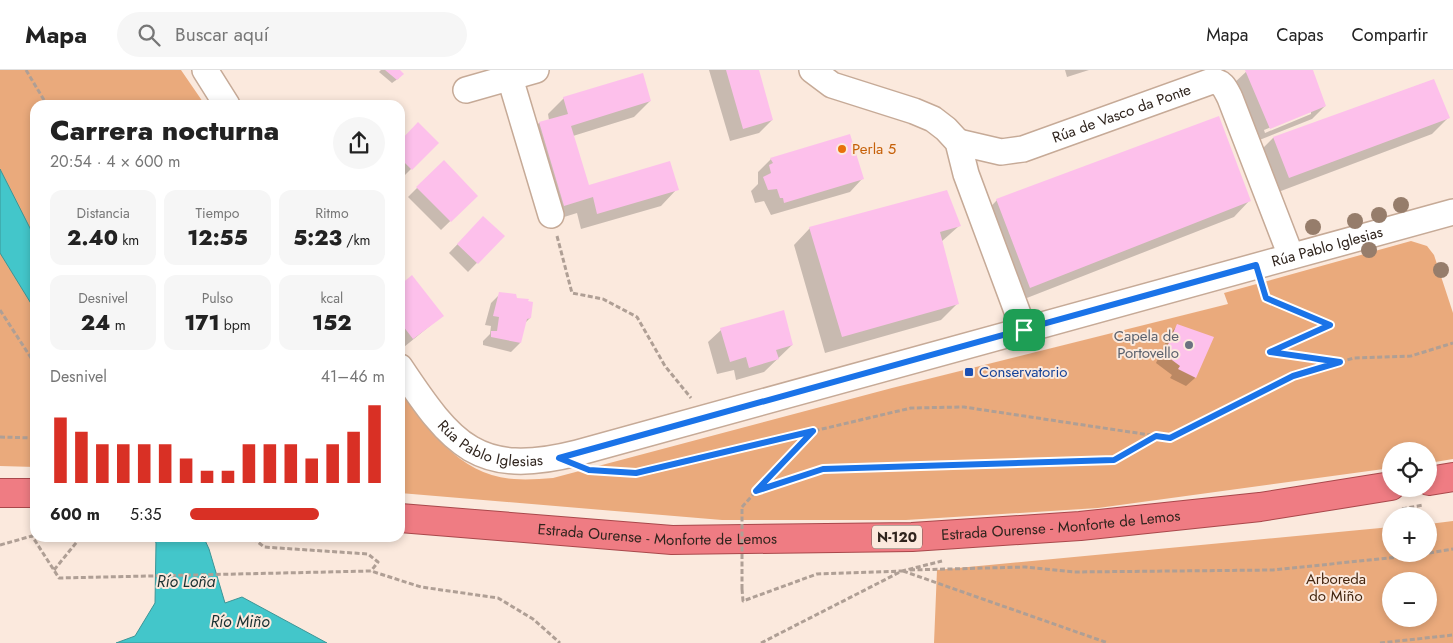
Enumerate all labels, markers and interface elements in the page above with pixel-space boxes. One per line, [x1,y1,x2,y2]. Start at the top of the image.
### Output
search box [117,12,467,57]
text: Mapa [25,17,87,52]
icon: search [135,21,163,49]
text: Buscar aquí [175,21,269,48]
text: Mapa [1206,22,1248,48]
text: Capas [1276,22,1324,48]
text: Compartir [1352,22,1428,48]
street label: Rúa de Vasco da Ponte [1049,78,1194,149]
text: Carrera nocturna [50,110,279,151]
button: share [333,117,385,169]
place label: Perla 5 [852,138,896,160]
marker: Perla 5 [836,143,848,155]
text: 20:54 · 4 × 600 m [50,150,180,173]
text: Distancia [77,203,130,223]
text: Tiempo [196,203,239,223]
text: Ritmo [315,203,349,223]
street label: Rúa Pablo Iglesias [1269,221,1385,272]
text: 2.40 [67,223,118,253]
text: 12:55 [187,223,248,253]
text: 5:23 [293,223,342,253]
text: km [118,230,139,250]
text: /km [342,230,370,250]
text: Desnivel [78,288,128,308]
text: Pulso [202,288,233,308]
text: kcal [321,288,343,308]
text: 24 [81,308,110,338]
text: 171 [184,308,220,338]
text: 152 [312,308,352,338]
pin [1003,309,1045,351]
text: m [110,315,126,335]
text: bpm [220,315,251,335]
icon: arrive [1010,316,1038,344]
place label: Capela de Portovello [1114,325,1179,364]
marker: Capela de Portovello [1183,339,1195,351]
place label: Conservatorio [979,361,1068,383]
text: Desnivel [50,365,107,388]
text: 41–46 m [321,365,385,388]
marker: Conservatorio [963,366,975,378]
street label: Rúa Pablo Iglesias [432,415,544,472]
map controls [1382,442,1437,627]
button: locate [1382,442,1437,497]
text: 600 m [50,503,100,526]
text: 5:35 [130,503,162,526]
street label: Estrada Ourense - Monforte de Lemos [940,504,1181,546]
button: + [1382,507,1437,562]
street label: Estrada Ourense - Monforte de Lemos [537,518,777,551]
road number: N-120 [872,526,922,548]
park label: Arboreda do Miño [1306,568,1366,607]
water label: Río Loña [157,570,215,593]
button: − [1382,572,1437,627]
water label: Río Miño [210,610,270,633]

